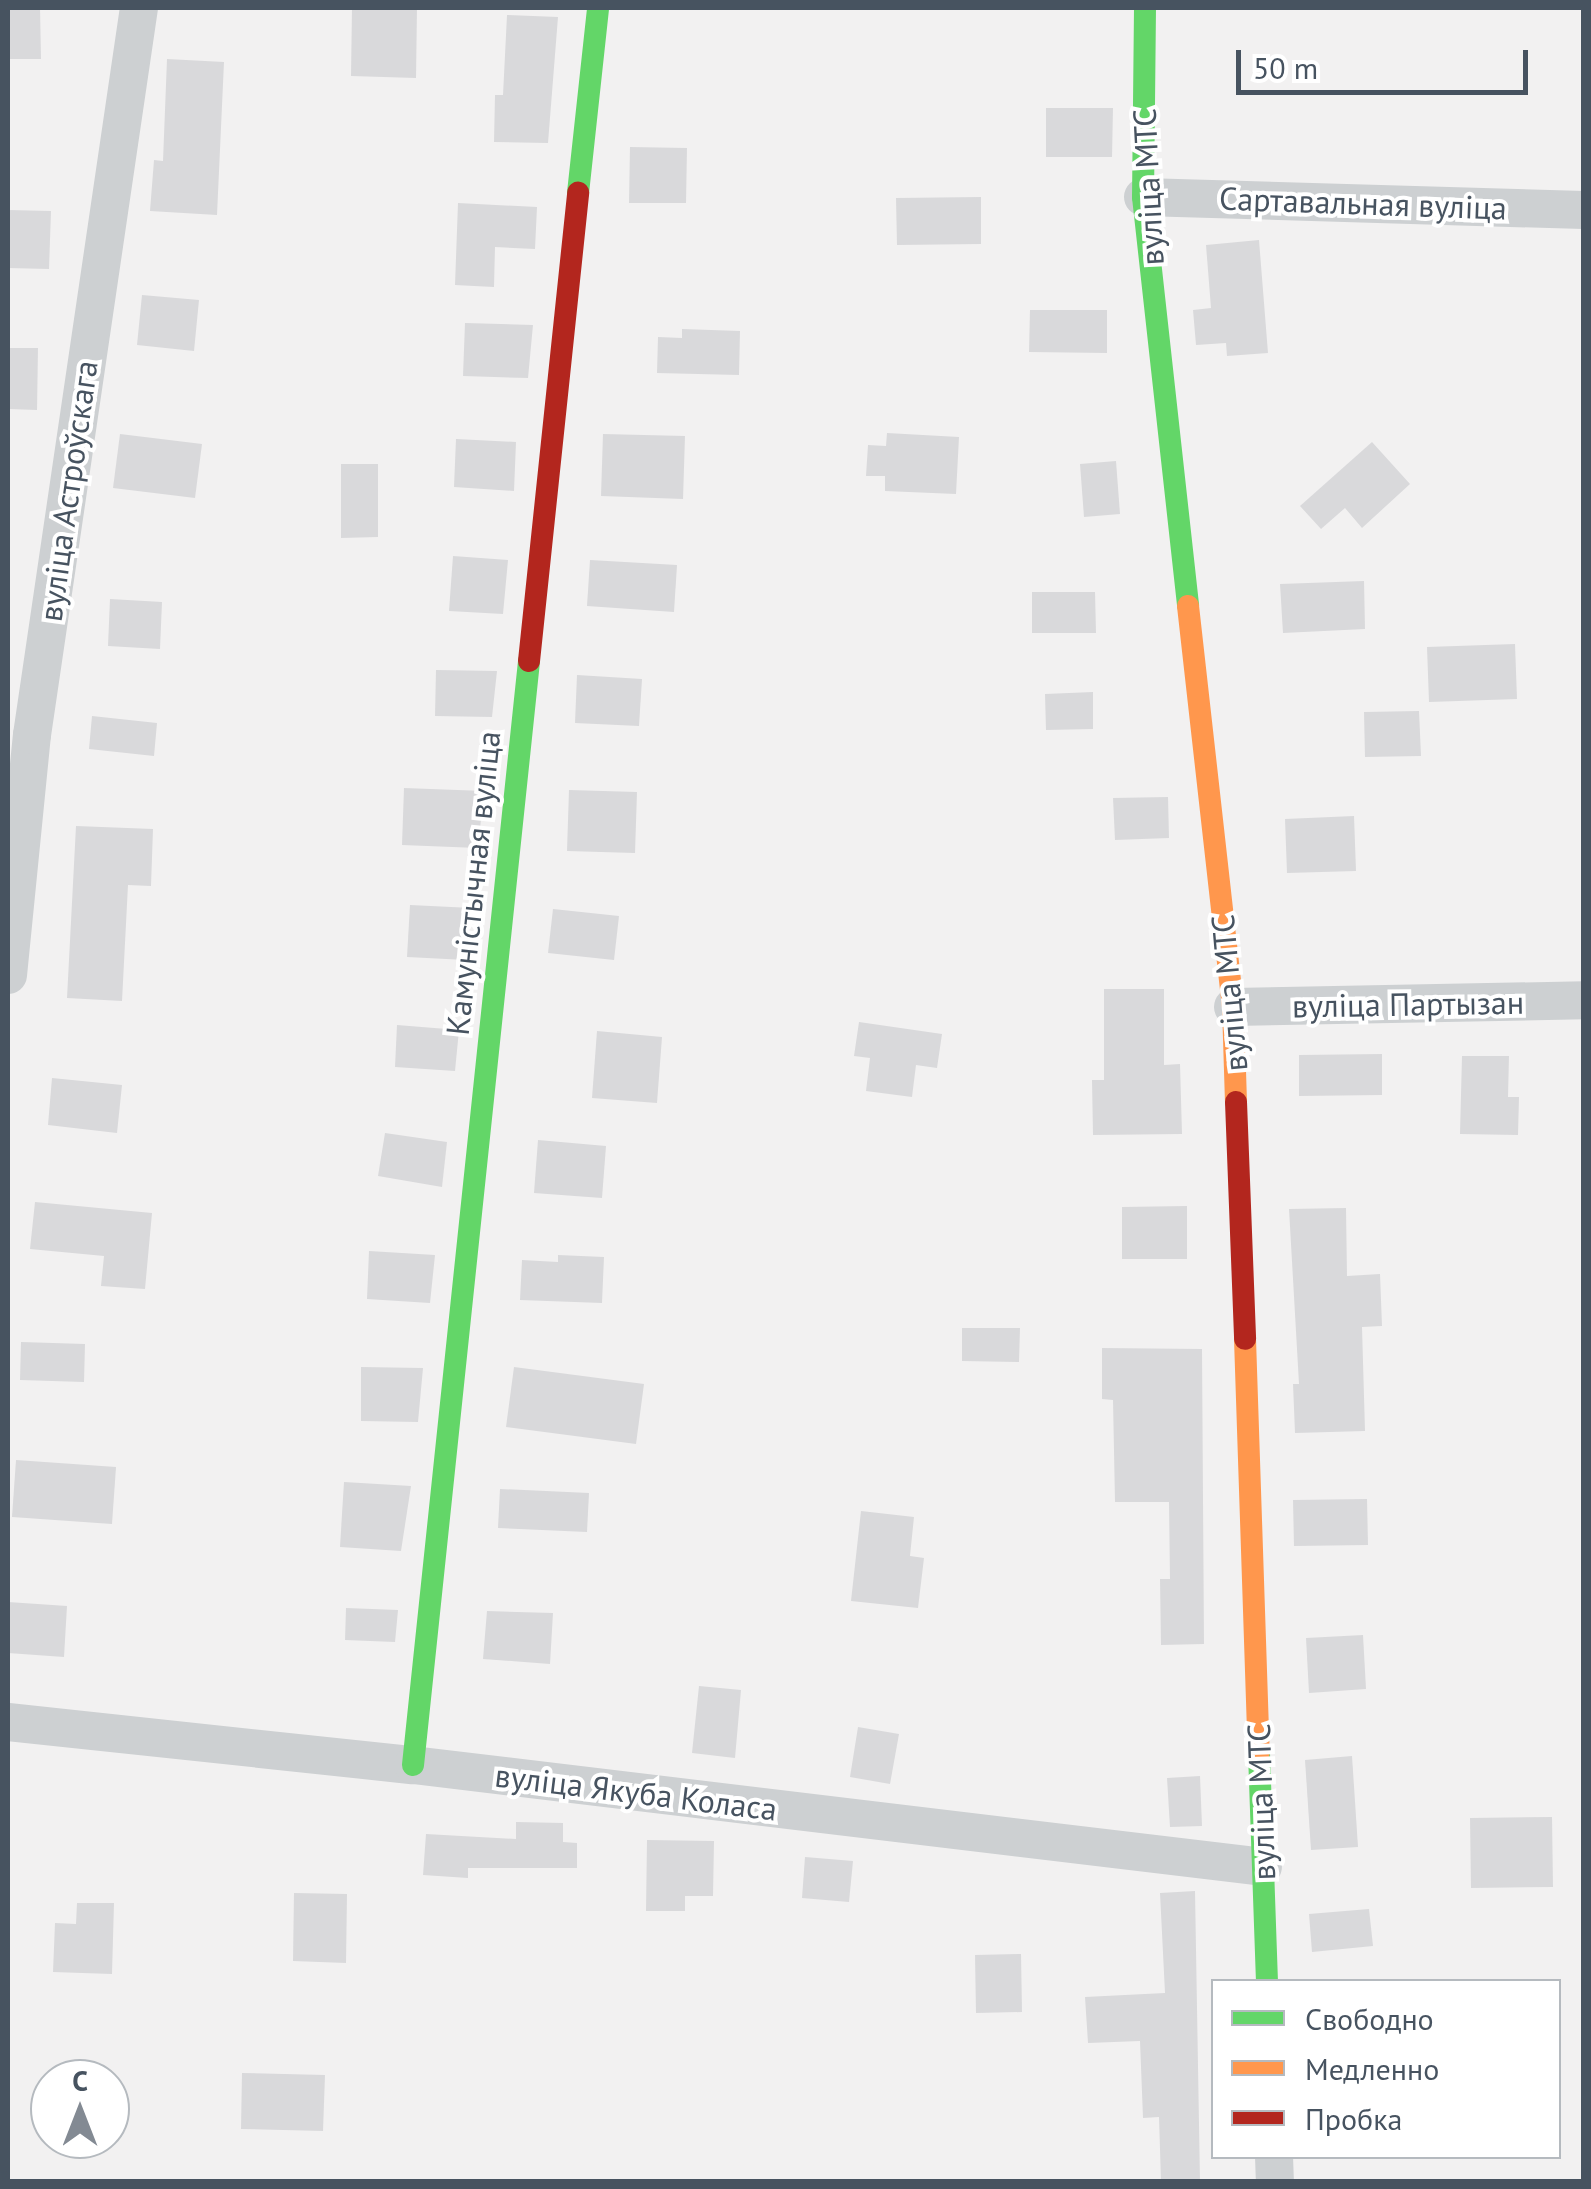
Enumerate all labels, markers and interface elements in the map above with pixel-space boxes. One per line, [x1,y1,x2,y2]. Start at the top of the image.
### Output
scale bar [1241,30,1534,92]
text: 50 m [1253,48,1318,87]
street label: вуліца МТС [1125,108,1171,266]
street label: Сартавальная вуліца [1219,179,1507,227]
street label: вуліца Астроўскага [31,358,105,624]
street label: Камуністычная вуліца [438,729,508,1037]
street label: вуліца МТС [1203,913,1255,1073]
street label: вуліца Партызан [1292,983,1524,1025]
street label: вуліца МТС [1239,1723,1283,1881]
street label: вуліца Якуба Коласа [493,1756,779,1828]
legend [1211,1979,1561,2159]
text: Свободно [1305,1999,1434,2038]
text: Медленно [1305,2049,1439,2088]
north arrow [30,2059,130,2159]
text: С [72,2062,88,2099]
text: Пробка [1305,2099,1402,2138]

